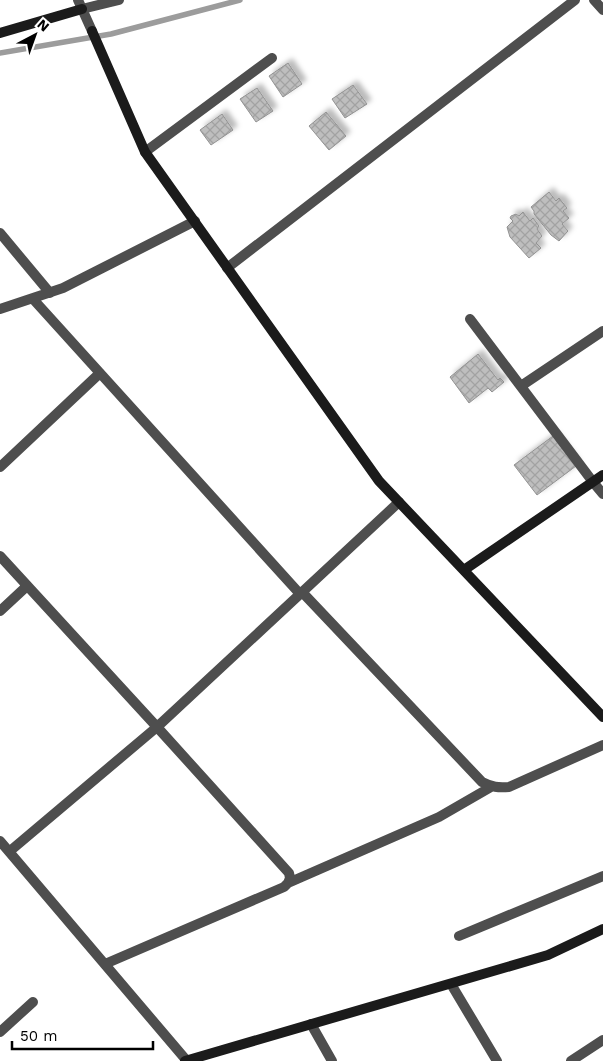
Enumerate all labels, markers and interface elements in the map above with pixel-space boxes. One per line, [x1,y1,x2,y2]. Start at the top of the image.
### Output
north arrow [10,10,60,60]
text: N [34,16,53,35]
scale bar [12,1018,154,1050]
text: 50 m [20,1027,57,1045]

